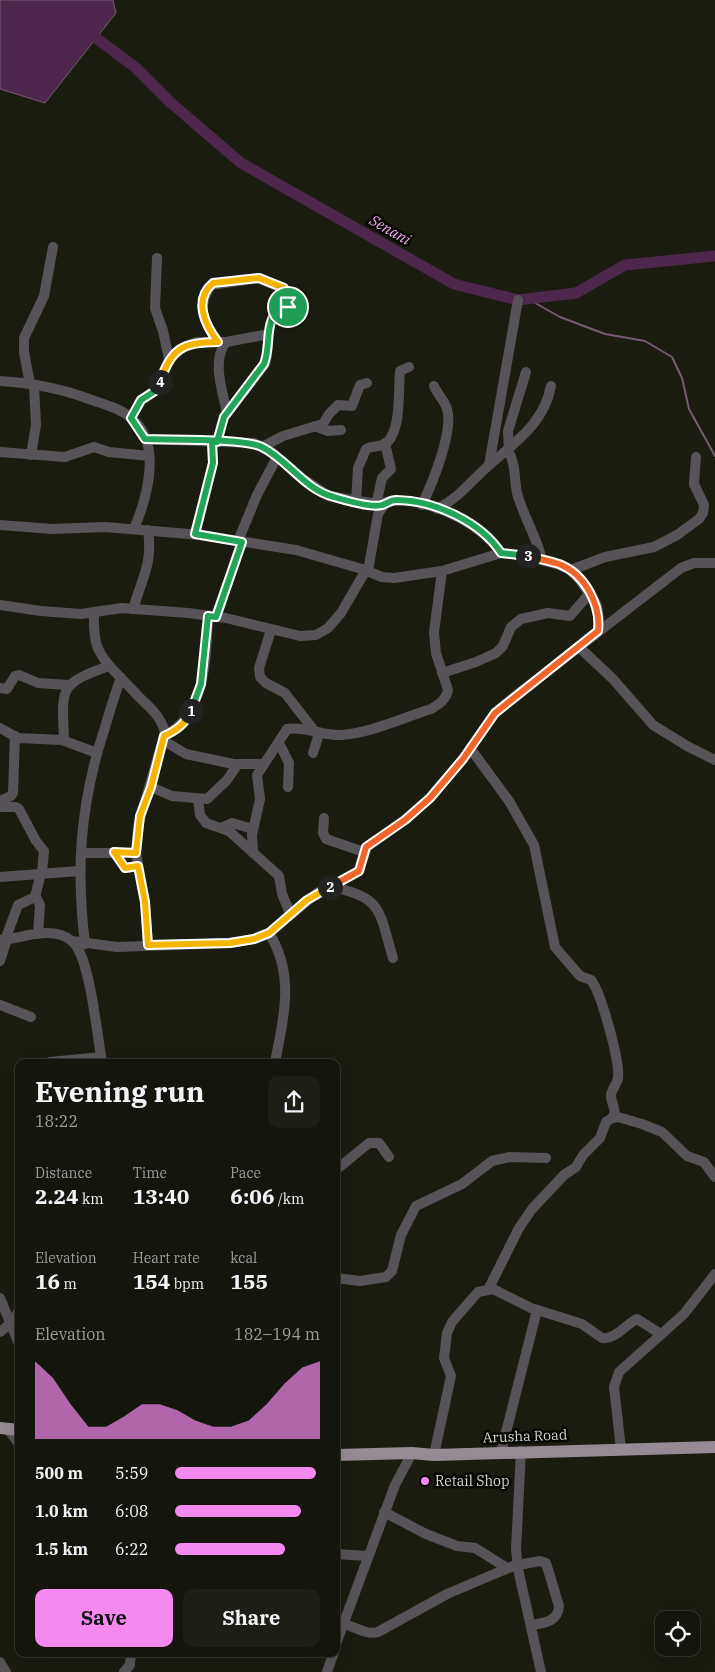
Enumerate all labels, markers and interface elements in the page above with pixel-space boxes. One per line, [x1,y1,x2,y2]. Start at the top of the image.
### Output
water label: Senani [365,210,415,249]
pin [267,286,309,328]
icon: arrive [274,293,302,321]
pin: 4 [148,370,172,394]
text: 4 [156,373,165,391]
pin: 3 [516,544,540,568]
text: 3 [524,547,533,565]
pin: 1 [178,698,204,724]
text: 1 [187,702,196,720]
pin: 2 [318,874,342,900]
text: 2 [326,878,335,896]
text: Evening run [35,1073,204,1110]
button: share [268,1076,320,1128]
text: 18:22 [35,1111,78,1131]
text: Distance [35,1164,92,1182]
text: Time [133,1164,167,1182]
text: Pace [230,1164,261,1182]
text: 2.24 [35,1182,79,1210]
text: 13:40 [133,1182,189,1210]
text: 6:06 [230,1182,275,1210]
text: km [79,1190,104,1208]
text: /km [275,1190,304,1208]
text: Elevation [35,1249,97,1267]
text: Heart rate [133,1249,200,1267]
text: kcal [230,1249,257,1267]
text: 16 [35,1267,60,1295]
text: 154 [133,1267,170,1295]
text: 155 [230,1267,268,1295]
text: m [60,1275,77,1293]
text: bpm [170,1275,204,1293]
text: Elevation [35,1324,105,1344]
text: 182–194 m [234,1324,320,1344]
street label: Arusha Road [482,1426,568,1446]
text: 500 m [35,1463,83,1483]
text: 5:59 [115,1463,148,1483]
place label: Retail Shop [435,1472,510,1490]
marker: Retail Shop [419,1475,431,1487]
text: 1.0 km [35,1501,88,1521]
text: 6:08 [115,1501,148,1521]
text: 1.5 km [35,1539,88,1559]
text: 6:22 [115,1539,148,1559]
button: Save [35,1589,173,1647]
button: Share [183,1589,320,1647]
map controls [655,1611,700,1656]
button: locate [655,1611,700,1656]

